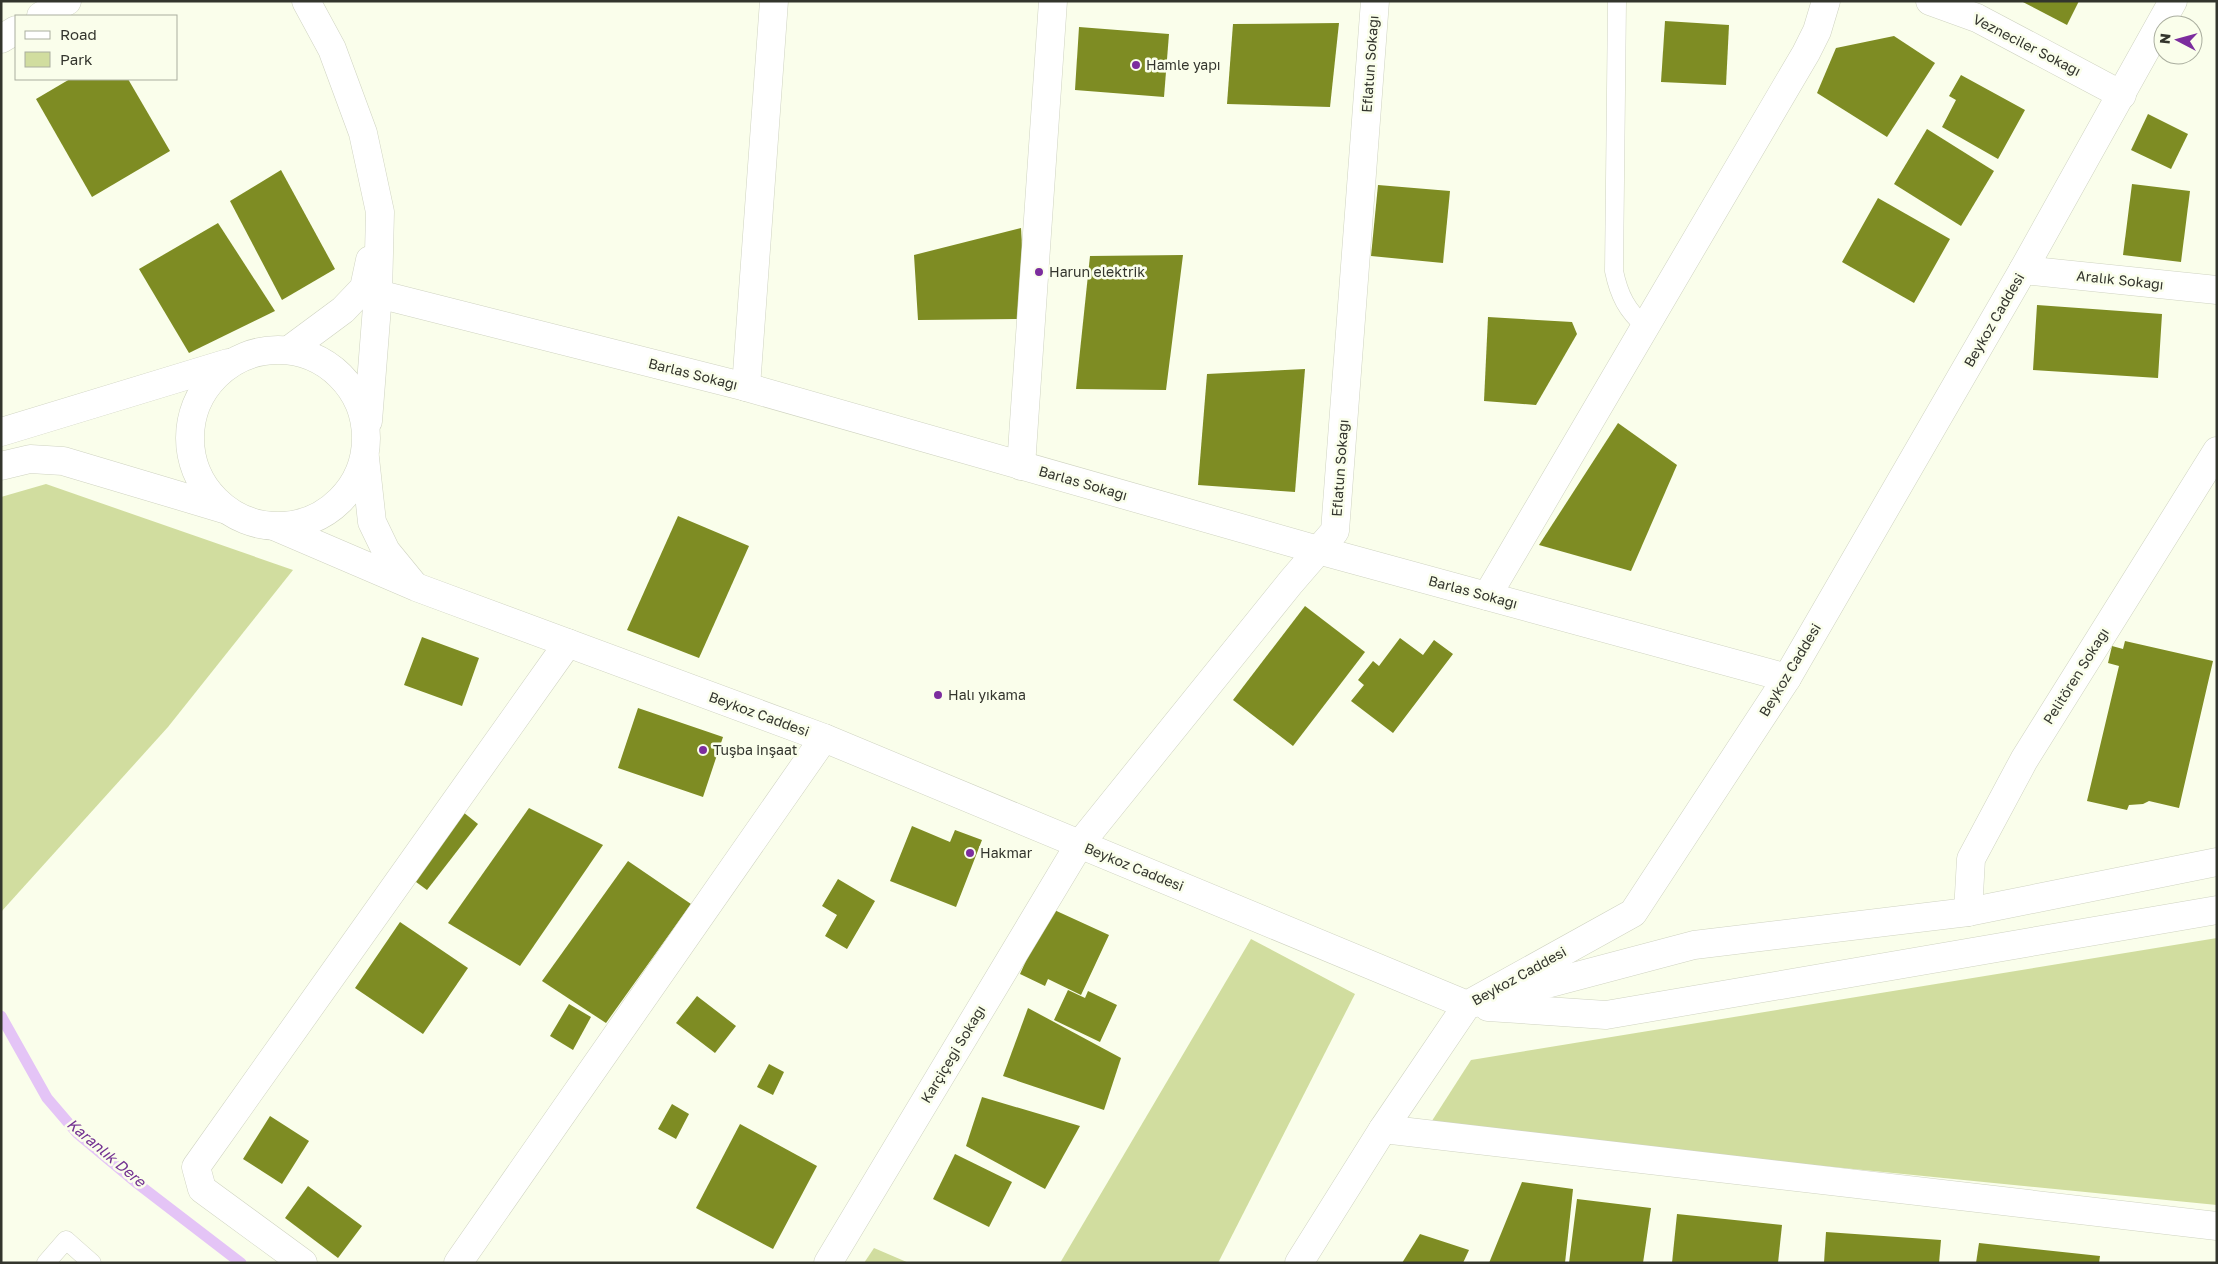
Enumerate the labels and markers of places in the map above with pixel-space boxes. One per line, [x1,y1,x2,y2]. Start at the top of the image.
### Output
place label: Hamle yapı [1146,56,1221,73]
marker: Hamle yapı [1130,59,1142,71]
place label: Harun elektrik [1049,263,1145,280]
marker: Harun elektrik [1033,266,1045,278]
place label: Halı yıkama [948,686,1026,703]
marker: Halı yıkama [932,689,944,701]
place label: Tuşba inşaat [713,741,797,758]
marker: Tuşba inşaat [697,744,709,756]
place label: Hakmar [980,844,1033,861]
marker: Hakmar [964,847,976,859]

